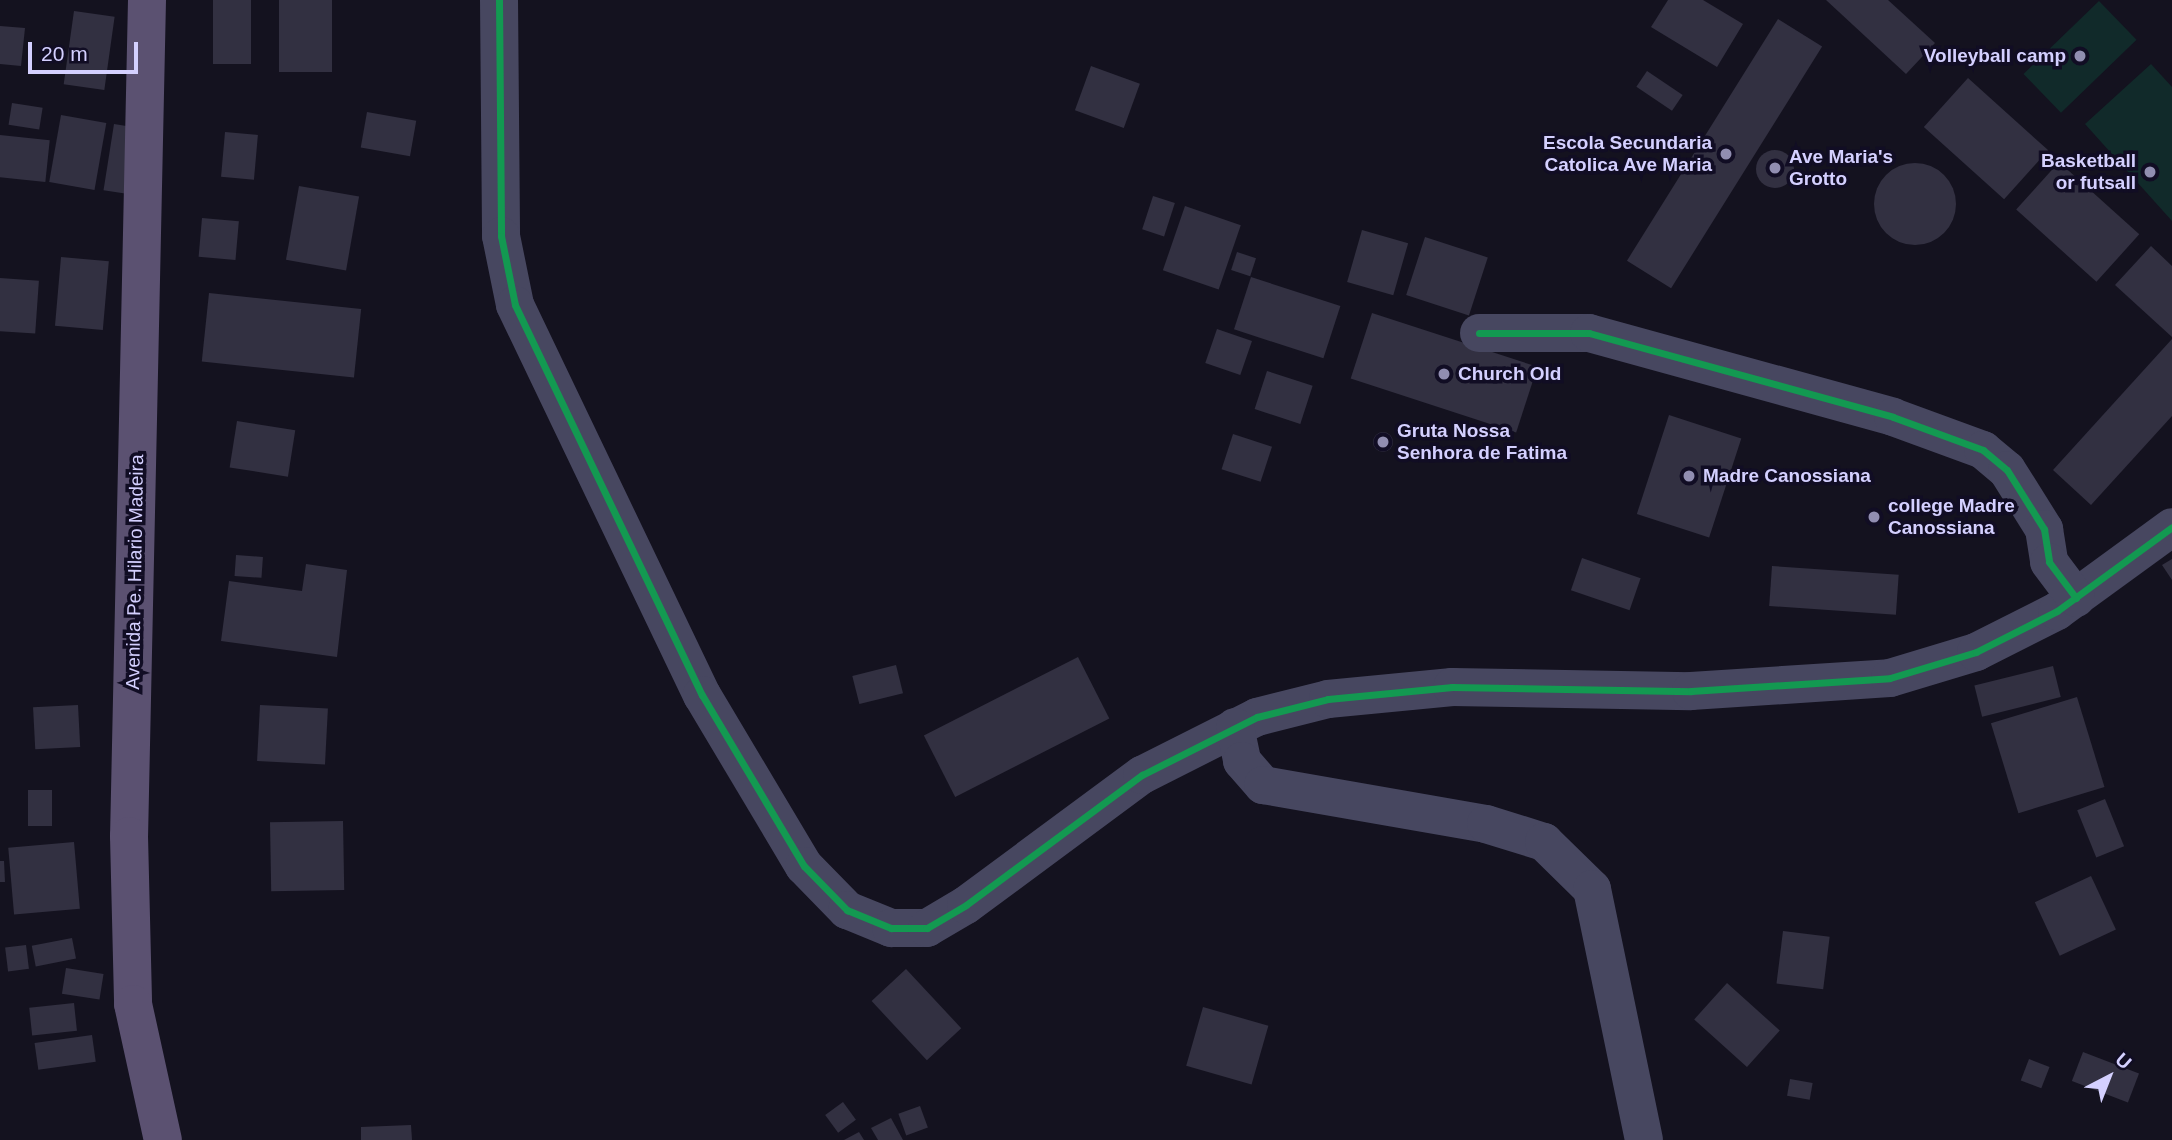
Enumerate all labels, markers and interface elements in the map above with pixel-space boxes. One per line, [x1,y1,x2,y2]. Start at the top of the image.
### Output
scale bar [32,28,142,72]
text: 20 m [41,42,88,65]
place label: Volleyball camp [1924,45,2066,67]
marker: Volleyball camp [2072,48,2088,64]
place label: Escola Secundaria Catolica Ave Maria [1543,132,1712,176]
marker: Escola Secundaria Catolica Ave Maria [1718,146,1734,162]
place label: Ave Maria's Grotto [1789,146,1893,190]
place label: Basketball or futsall [2041,150,2136,194]
marker: Ave Maria's Grotto [1767,160,1783,176]
marker: Basketball or futsall [2142,164,2158,180]
place label: Church Old [1458,363,1561,385]
marker: Church Old [1436,366,1452,382]
place label: Gruta Nossa Senhora de Fatima [1397,420,1567,464]
marker: Gruta Nossa Senhora de Fatima [1375,434,1391,450]
street label: Avenida Pe. Hilario Madeira [122,454,148,690]
place label: Madre Canossiana [1703,465,1871,487]
marker: Madre Canossiana [1681,468,1697,484]
place label: college Madre Canossiana [1888,495,2015,539]
marker: college Madre Canossiana [1866,509,1882,525]
north arrow [2074,1042,2144,1112]
text: U [2111,1049,2136,1073]

